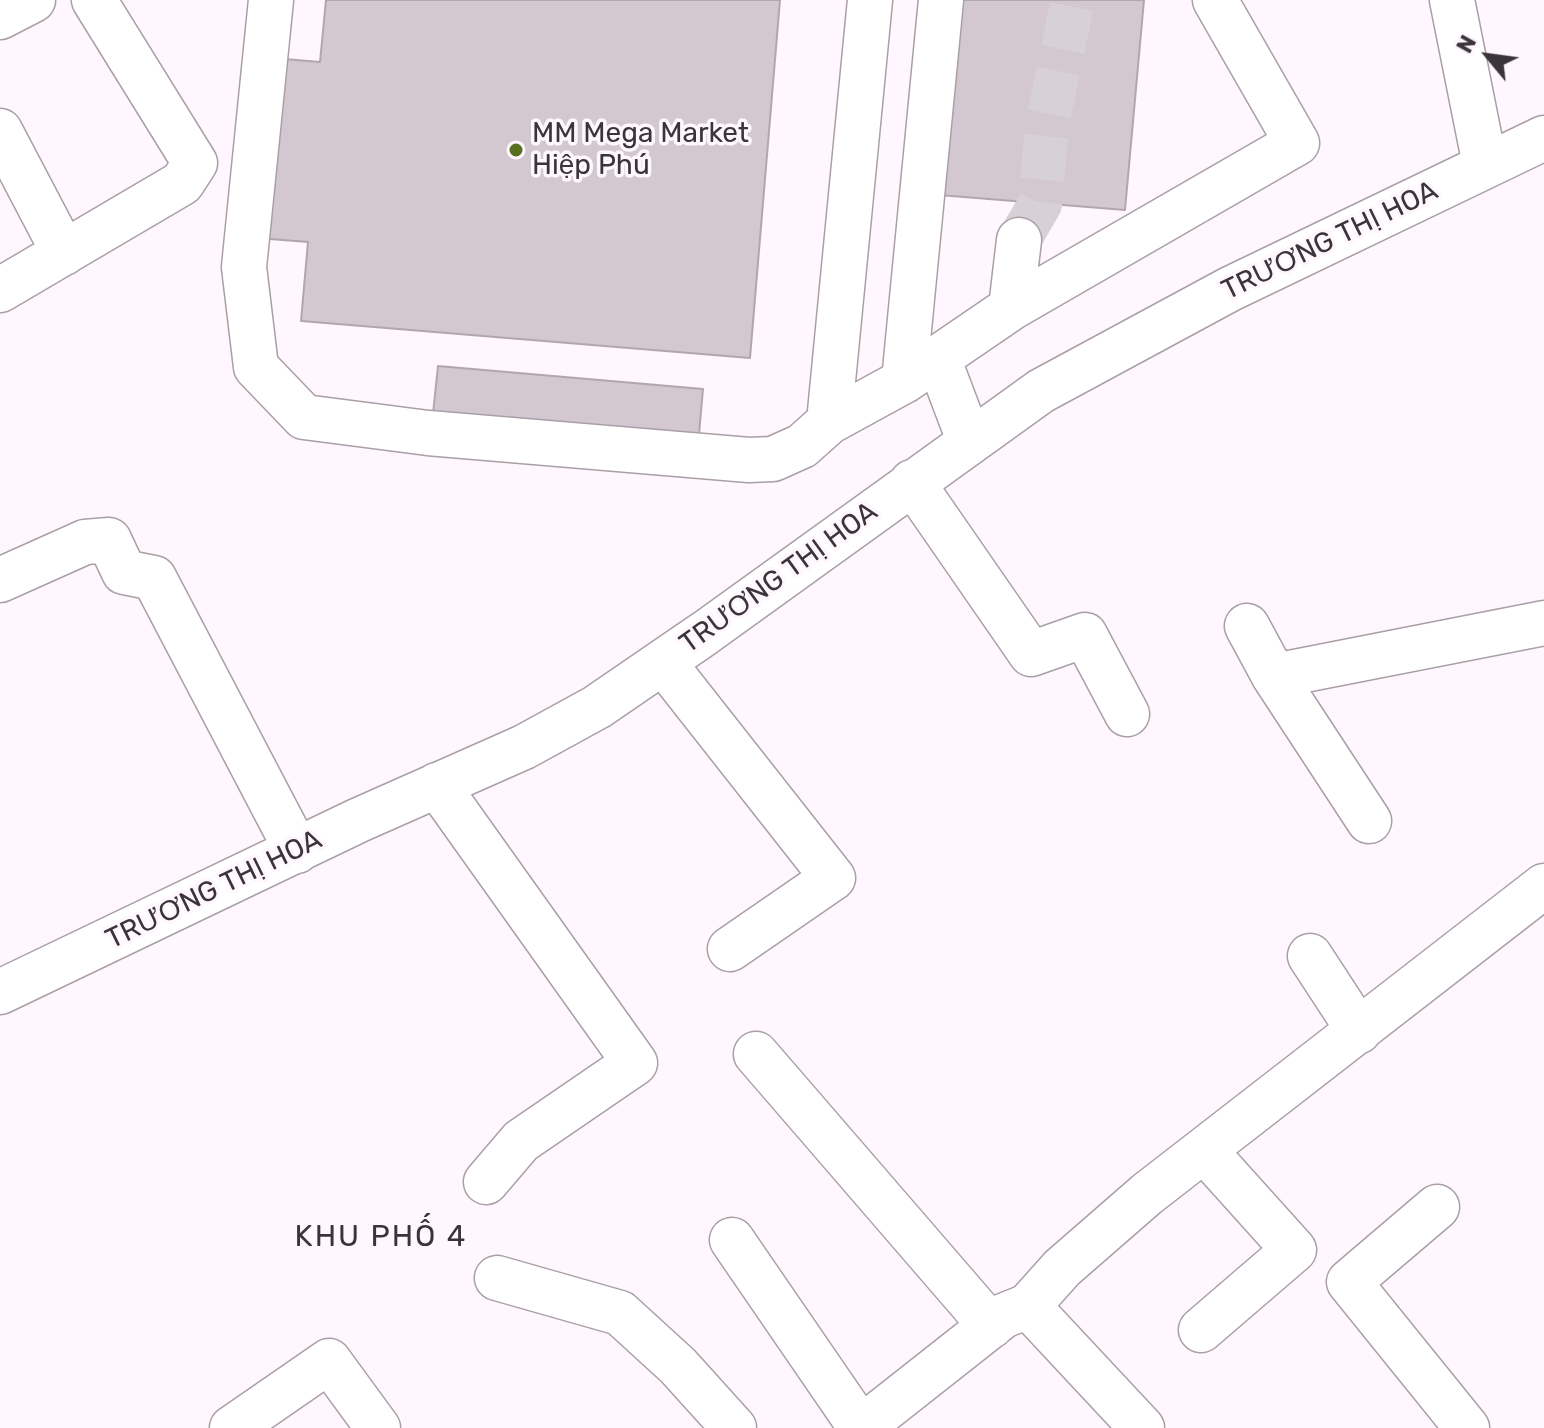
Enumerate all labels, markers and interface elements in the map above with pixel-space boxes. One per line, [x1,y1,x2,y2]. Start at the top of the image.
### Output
north arrow [1448,16,1528,96]
text: N [1451,31,1482,58]
place label: MM Mega Market Hiệp Phú [532,117,749,183]
marker: MM Mega Market Hiệp Phú [507,141,525,159]
street label: TRƯƠNG THỊ HOA [1217,174,1443,308]
street label: TRƯƠNG THỊ HOA [674,495,884,661]
street label: TRƯƠNG THỊ HOA [101,823,327,957]
district label: KHU PHỐ 4 [295,1219,467,1255]

